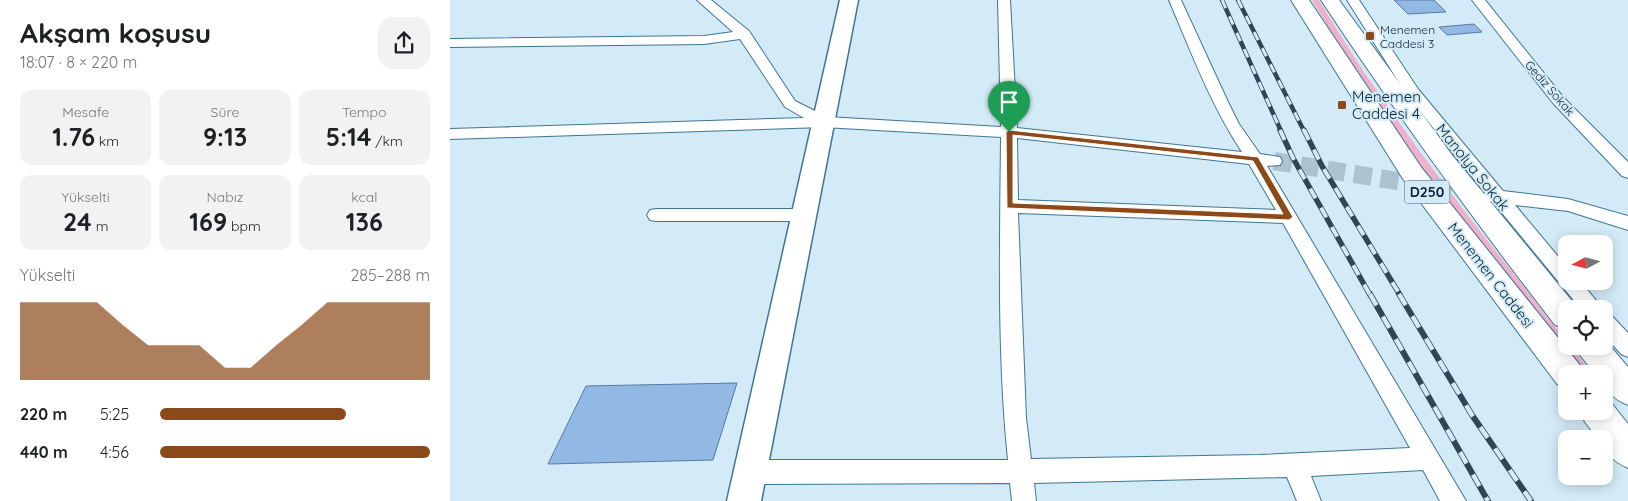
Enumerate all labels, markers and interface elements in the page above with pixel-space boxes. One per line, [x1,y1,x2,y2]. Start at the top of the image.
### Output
text: Akşam koşusu [20,15,211,50]
button: share [378,17,430,69]
place label: Menemen Caddesi 3 [1380,22,1435,51]
marker: Menemen Caddesi 3 [1364,30,1376,42]
text: 18:07 · 8 × 220 m [20,52,137,72]
street label: Gediz Sokak [1522,57,1578,119]
pin [988,81,1030,132]
place label: Menemen Caddesi 4 [1352,87,1421,123]
icon: arrive [995,88,1023,116]
marker: Menemen Caddesi 4 [1336,99,1348,111]
text: Mesafe [62,103,109,121]
text: Süre [211,103,239,121]
text: Tempo [342,103,387,121]
street label: Manolya Sokak [1432,120,1514,214]
text: 1.76 [52,121,95,152]
text: 9:13 [203,121,247,152]
text: 5:14 [326,121,371,152]
text: km [95,132,119,150]
text: /km [371,132,403,150]
road number: D250 [1404,180,1450,203]
text: Yükselti [62,188,110,206]
text: Nabız [207,188,243,206]
text: kcal [351,188,377,206]
text: 24 [63,206,92,237]
text: 169 [189,206,227,237]
text: 136 [346,206,383,237]
text: m [92,217,108,235]
text: bpm [227,217,261,235]
street label: Menemen Caddesi [1444,218,1538,332]
north arrow [1558,235,1612,290]
map controls [1558,235,1613,485]
text: Yükselti [20,265,75,285]
text: 285–288 m [351,265,430,285]
button: locate [1558,300,1613,355]
button: + [1558,365,1613,420]
text: 220 m [20,404,67,424]
text: 5:25 [100,404,129,424]
button: − [1558,430,1613,485]
text: 440 m [20,442,68,462]
text: 4:56 [100,442,129,462]

